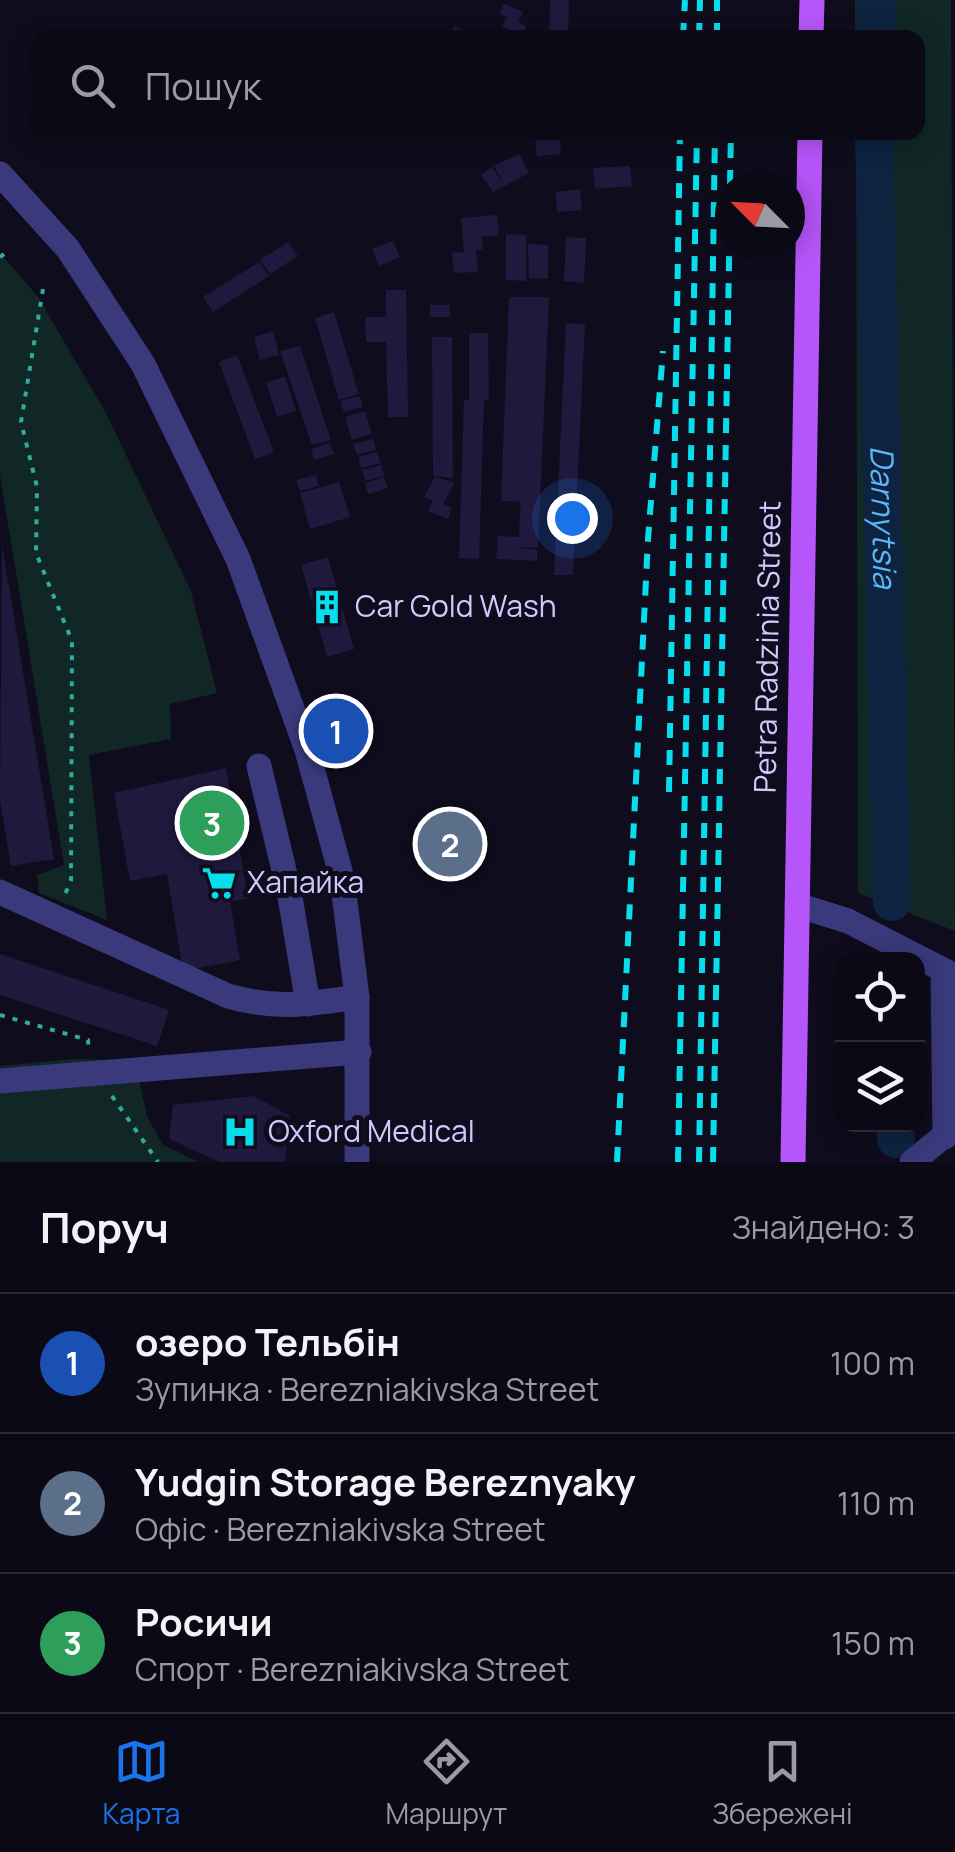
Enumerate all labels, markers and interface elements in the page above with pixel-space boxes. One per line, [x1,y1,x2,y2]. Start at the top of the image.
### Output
search box [30,30,925,140]
icon: search [65,58,120,113]
text: Пошук [145,59,261,111]
north arrow [715,170,805,260]
water label: Darnytsia [860,445,908,591]
your location [547,493,598,544]
street label: Petra Radzinia Street [743,500,790,793]
place label: Car Gold Wash [355,585,557,626]
building icon: Car Gold Wash [308,588,346,626]
pin: 1 [304,694,368,768]
pin: 3 [180,786,244,860]
pin: 2 [418,806,482,882]
place label: Хапайка [247,861,364,902]
supermarket icon: Хапайка [200,864,238,902]
map controls [835,952,925,1132]
button: locate [835,952,925,1042]
button: layers [835,1042,925,1132]
place label: Oxford Medical [268,1110,475,1151]
hospital icon: Oxford Medical [221,1113,259,1151]
text: Поруч [40,1198,169,1256]
text: Знайдено: 3 [732,1205,915,1249]
text: озеро Тельбін [135,1315,400,1367]
text: 1 [65,1341,80,1385]
text: 100 m [830,1341,915,1385]
text: Зупинка · Berezniakivska Street [135,1367,599,1411]
text: Yudgin Storage Bereznyaky [135,1455,636,1507]
text: 2 [63,1481,82,1525]
text: 110 m [837,1481,915,1525]
text: Офіс · Berezniakivska Street [135,1507,546,1551]
text: Росичи [135,1595,273,1647]
text: 3 [63,1621,82,1665]
text: 150 m [831,1621,915,1665]
text: Спорт · Berezniakivska Street [135,1647,569,1691]
tab: Карта [102,1734,180,1832]
tab: Маршрут [385,1734,507,1832]
tab: Збережені [712,1734,853,1832]

